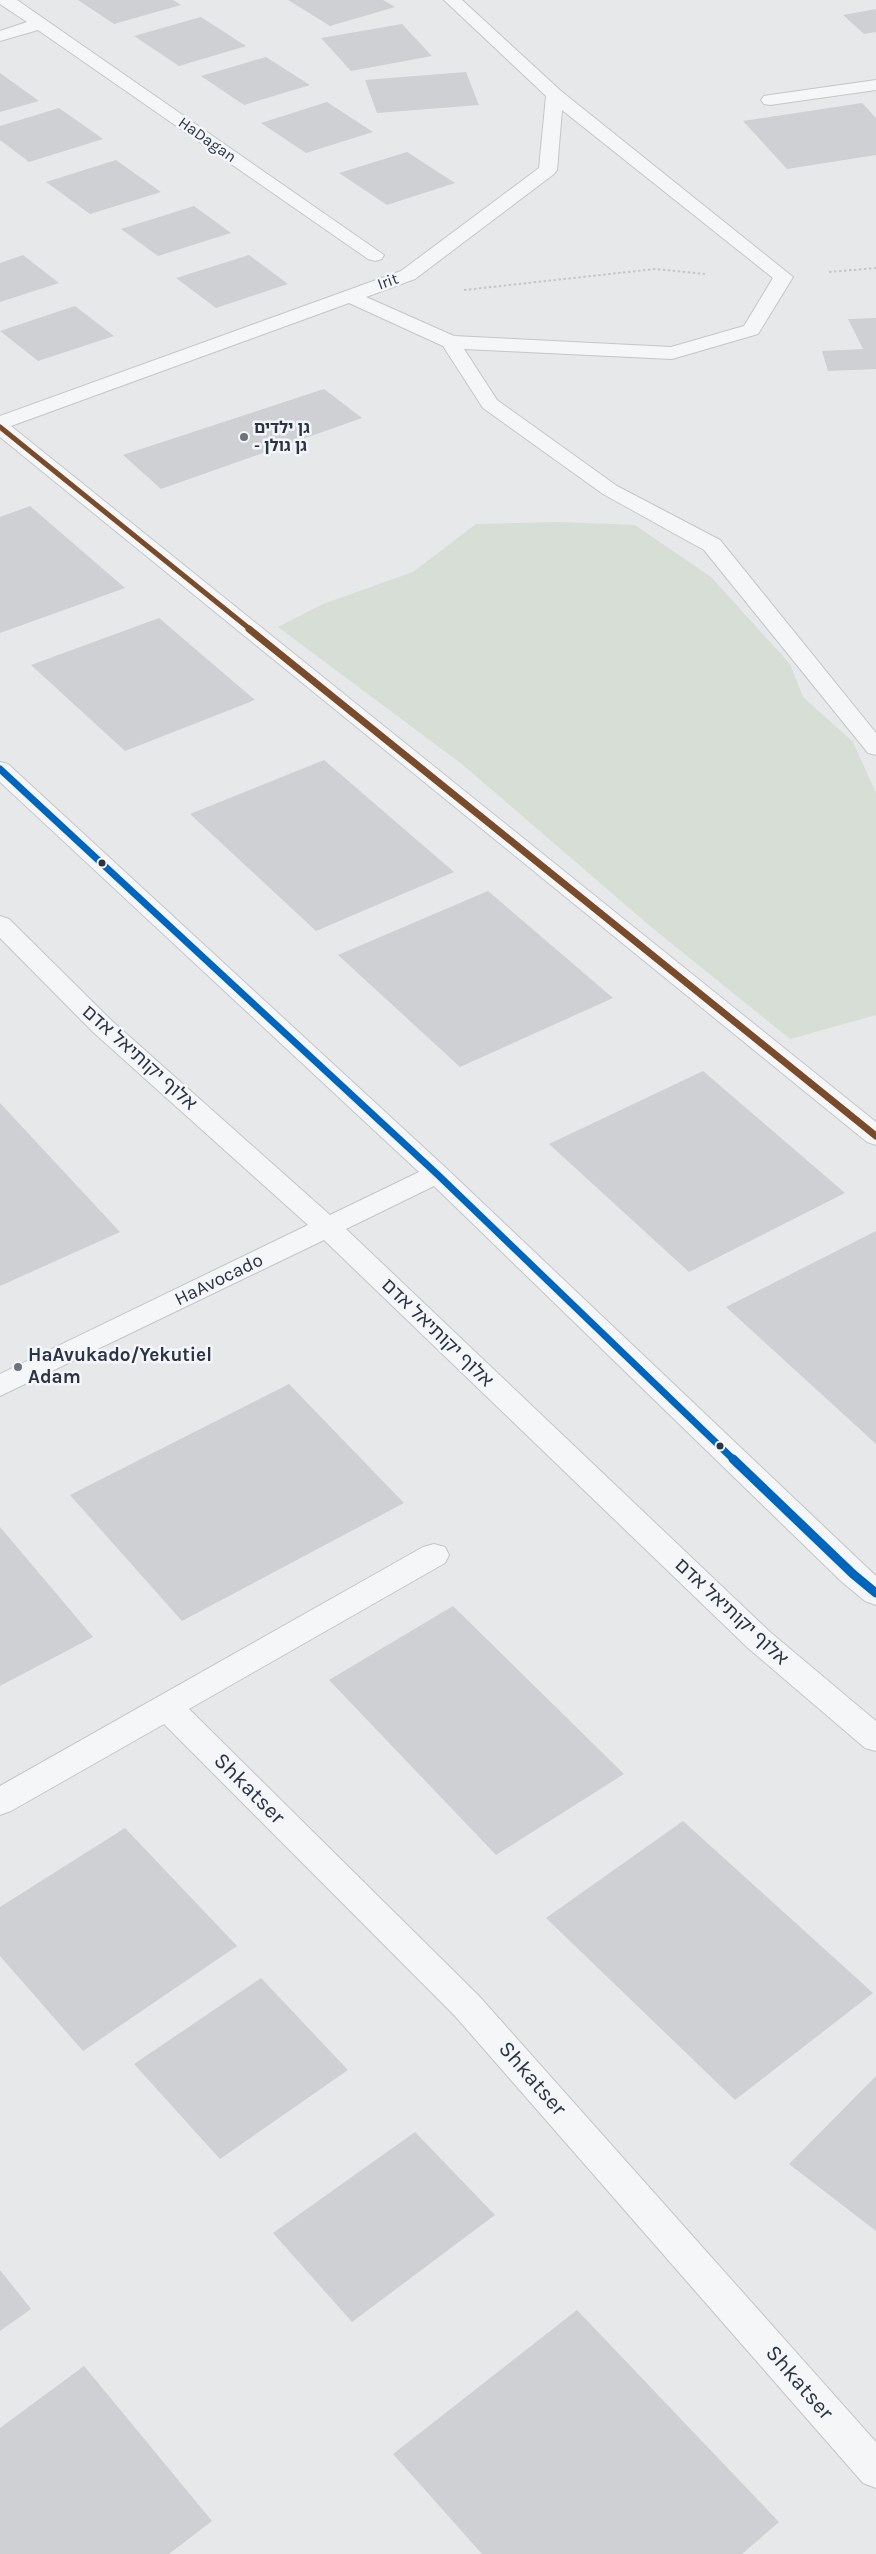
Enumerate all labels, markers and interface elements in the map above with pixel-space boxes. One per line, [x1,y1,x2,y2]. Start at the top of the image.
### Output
street label: HaDagan [174,113,240,167]
street label: Irit [375,269,401,295]
place label: גן ילדים - גן גולן [254,418,310,456]
marker: גן ילדים - גן גולן [238,431,250,443]
unlabelled marker [97,858,107,868]
street label: אלוף יקותיאל אדם [77,1000,201,1116]
street label: HaAvocado [171,1249,267,1311]
street label: אלוף יקותיאל אדם [376,1274,498,1392]
place label: HaAvukado/Yekutiel Adam [28,1345,212,1389]
marker: HaAvukado/Yekutiel Adam [12,1361,24,1373]
unlabelled marker [715,1441,725,1451]
street label: אלוף יקותיאל אדם [670,1554,792,1670]
street label: Shkatser [208,1748,290,1830]
street label: Shkatser [492,2036,572,2122]
street label: Shkatser [759,2340,839,2426]

